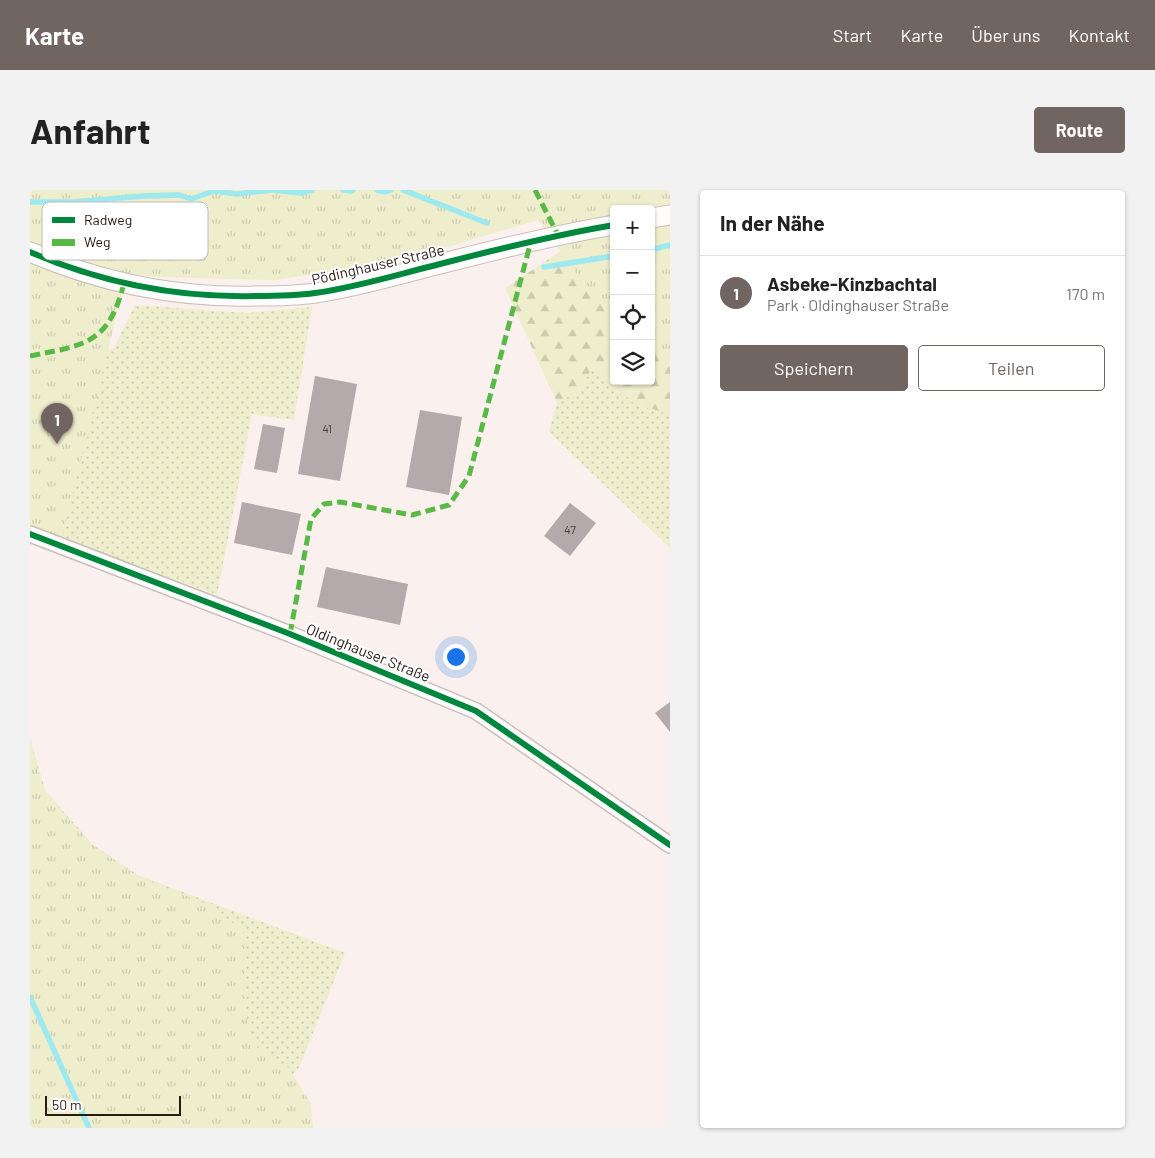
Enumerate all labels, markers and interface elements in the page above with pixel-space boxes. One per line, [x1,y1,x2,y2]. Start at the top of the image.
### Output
text: Karte [25,21,84,50]
text: Start [833,24,872,46]
text: Karte [900,24,943,46]
text: Über uns [971,24,1040,46]
text: Kontakt [1068,24,1130,46]
button: Route [1034,107,1125,153]
text: Anfahrt [30,109,150,151]
legend [42,202,208,260]
map controls [610,205,655,385]
button: + [610,205,655,250]
text: In der Nähe [720,210,825,235]
text: Radweg [84,211,132,228]
text: Weg [84,233,111,250]
street label: Pödinghauser Straße [310,240,446,288]
button: − [610,250,655,295]
text: Asbeke-Kinzbachtal [767,272,937,295]
text: 1 [733,284,739,303]
text: 170 m [1066,284,1105,303]
button: locate [610,295,655,340]
text: Park · Oldinghauser Straße [767,295,949,314]
button: layers [610,340,655,385]
button: Speichern [720,345,908,391]
button: Teilen [918,345,1105,391]
pin: 1 [41,403,73,444]
house number: 41 [322,421,332,435]
house number: 47 [564,522,576,536]
street label: Oldinghauser Straße [304,619,433,685]
your location [443,644,469,670]
scale bar [45,1093,181,1116]
text: 50 m [52,1096,81,1113]

